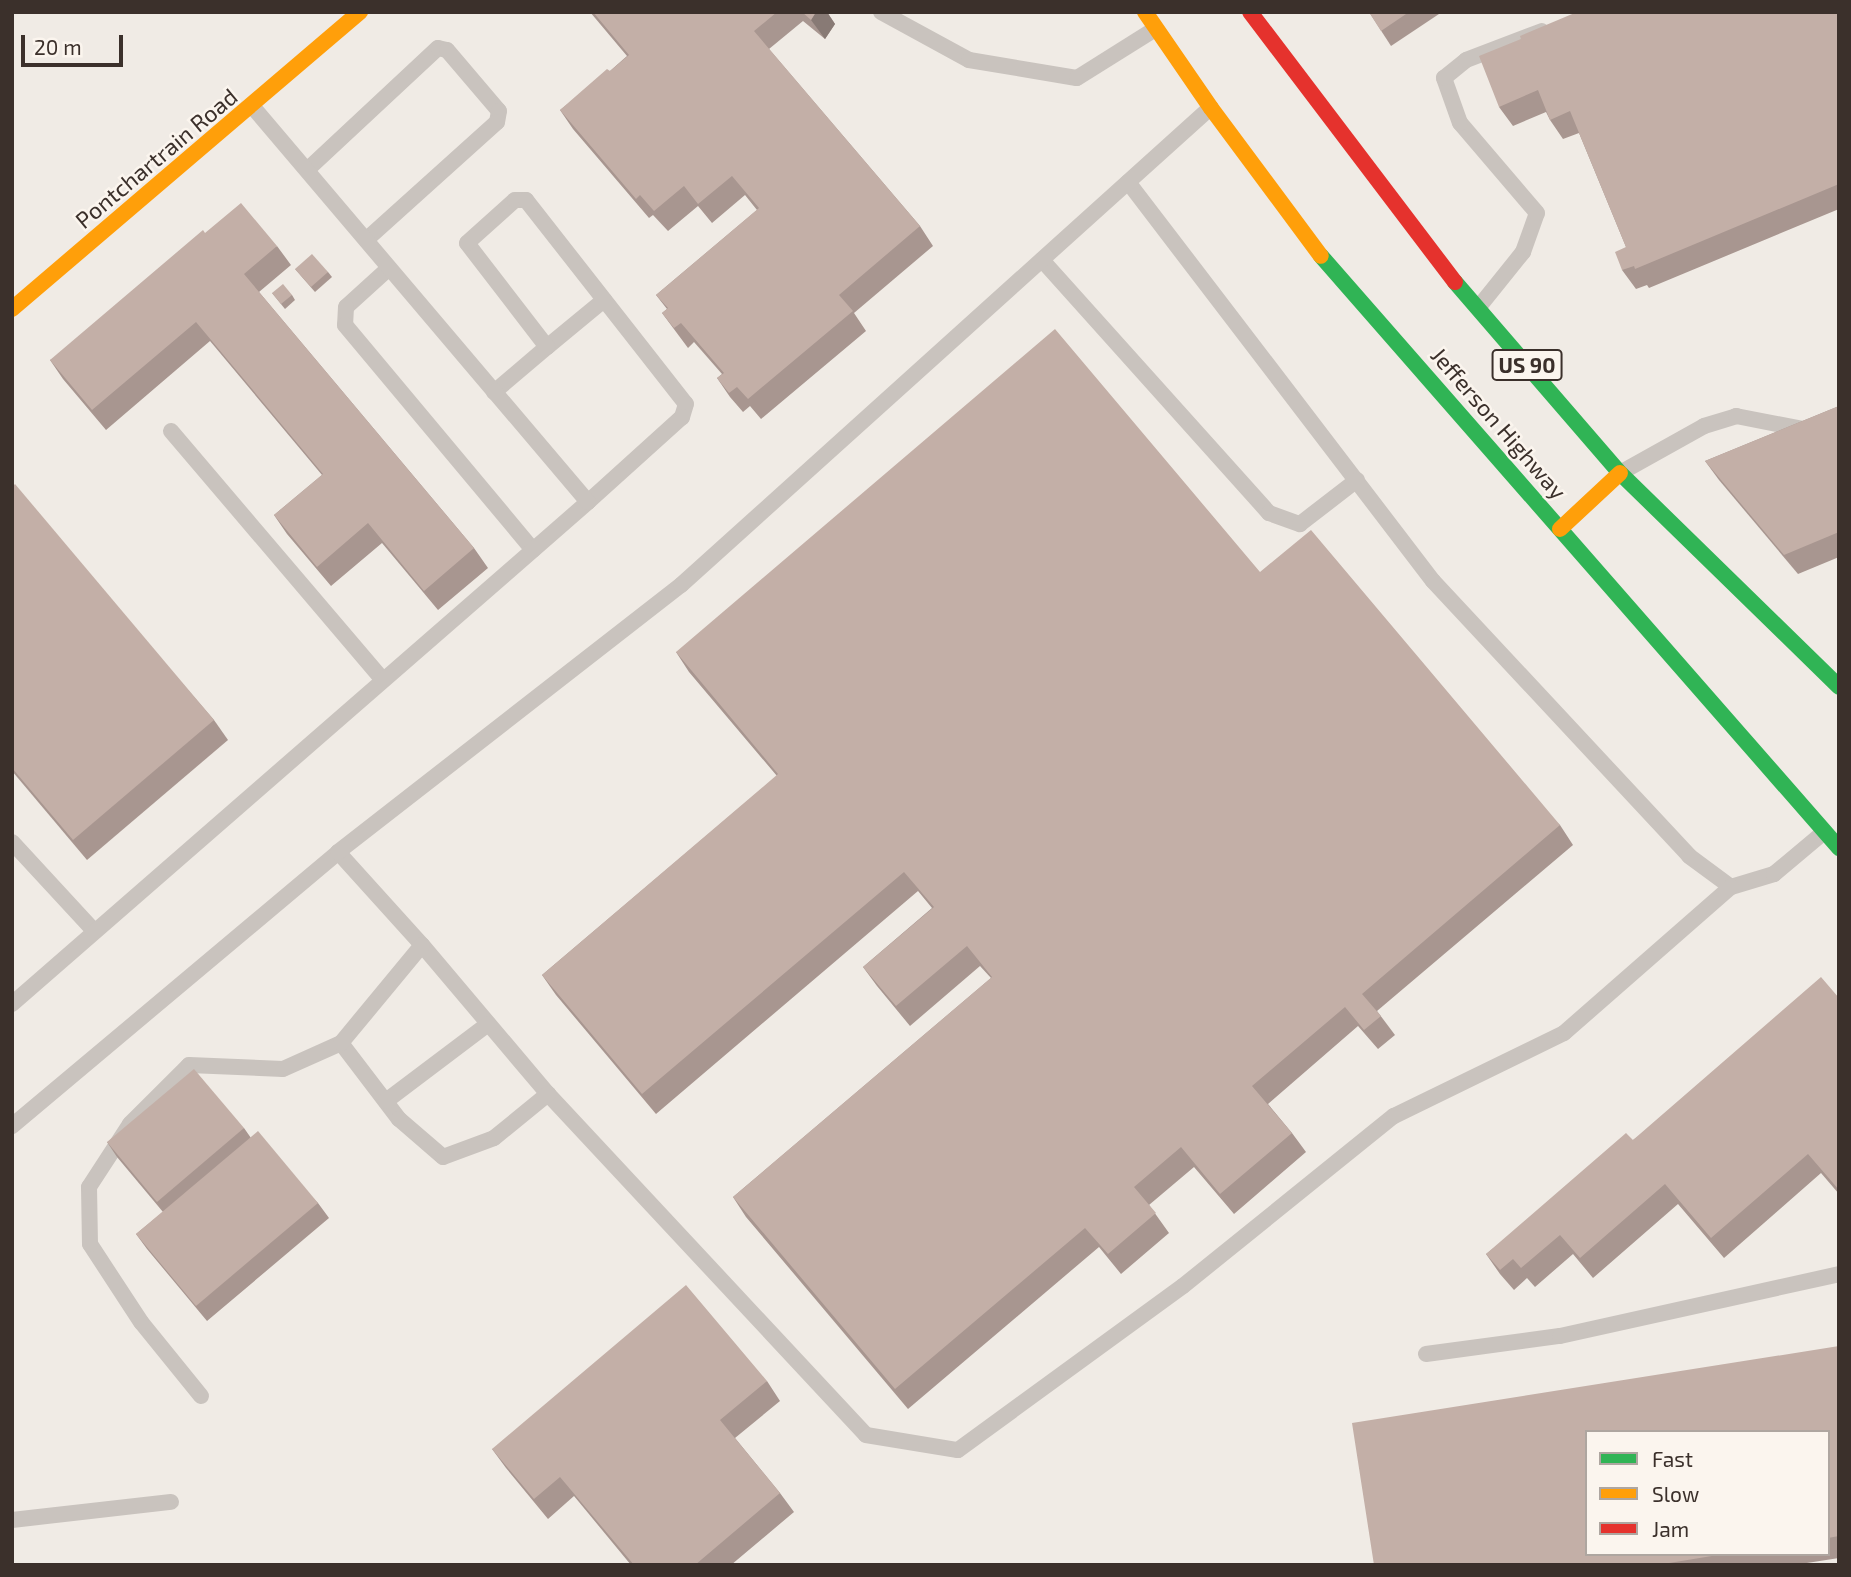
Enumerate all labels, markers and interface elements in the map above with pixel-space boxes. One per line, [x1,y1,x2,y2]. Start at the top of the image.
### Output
scale bar [24,21,126,65]
text: 20 m [34,34,82,59]
street label: Pontchartrain Road [69,82,243,234]
street label: Jefferson Highway [1426,341,1572,505]
road number: US 90 [1490,348,1564,382]
legend [1585,1430,1830,1556]
text: Fast [1652,1446,1693,1471]
text: Slow [1652,1481,1699,1506]
text: Jam [1652,1516,1689,1541]

